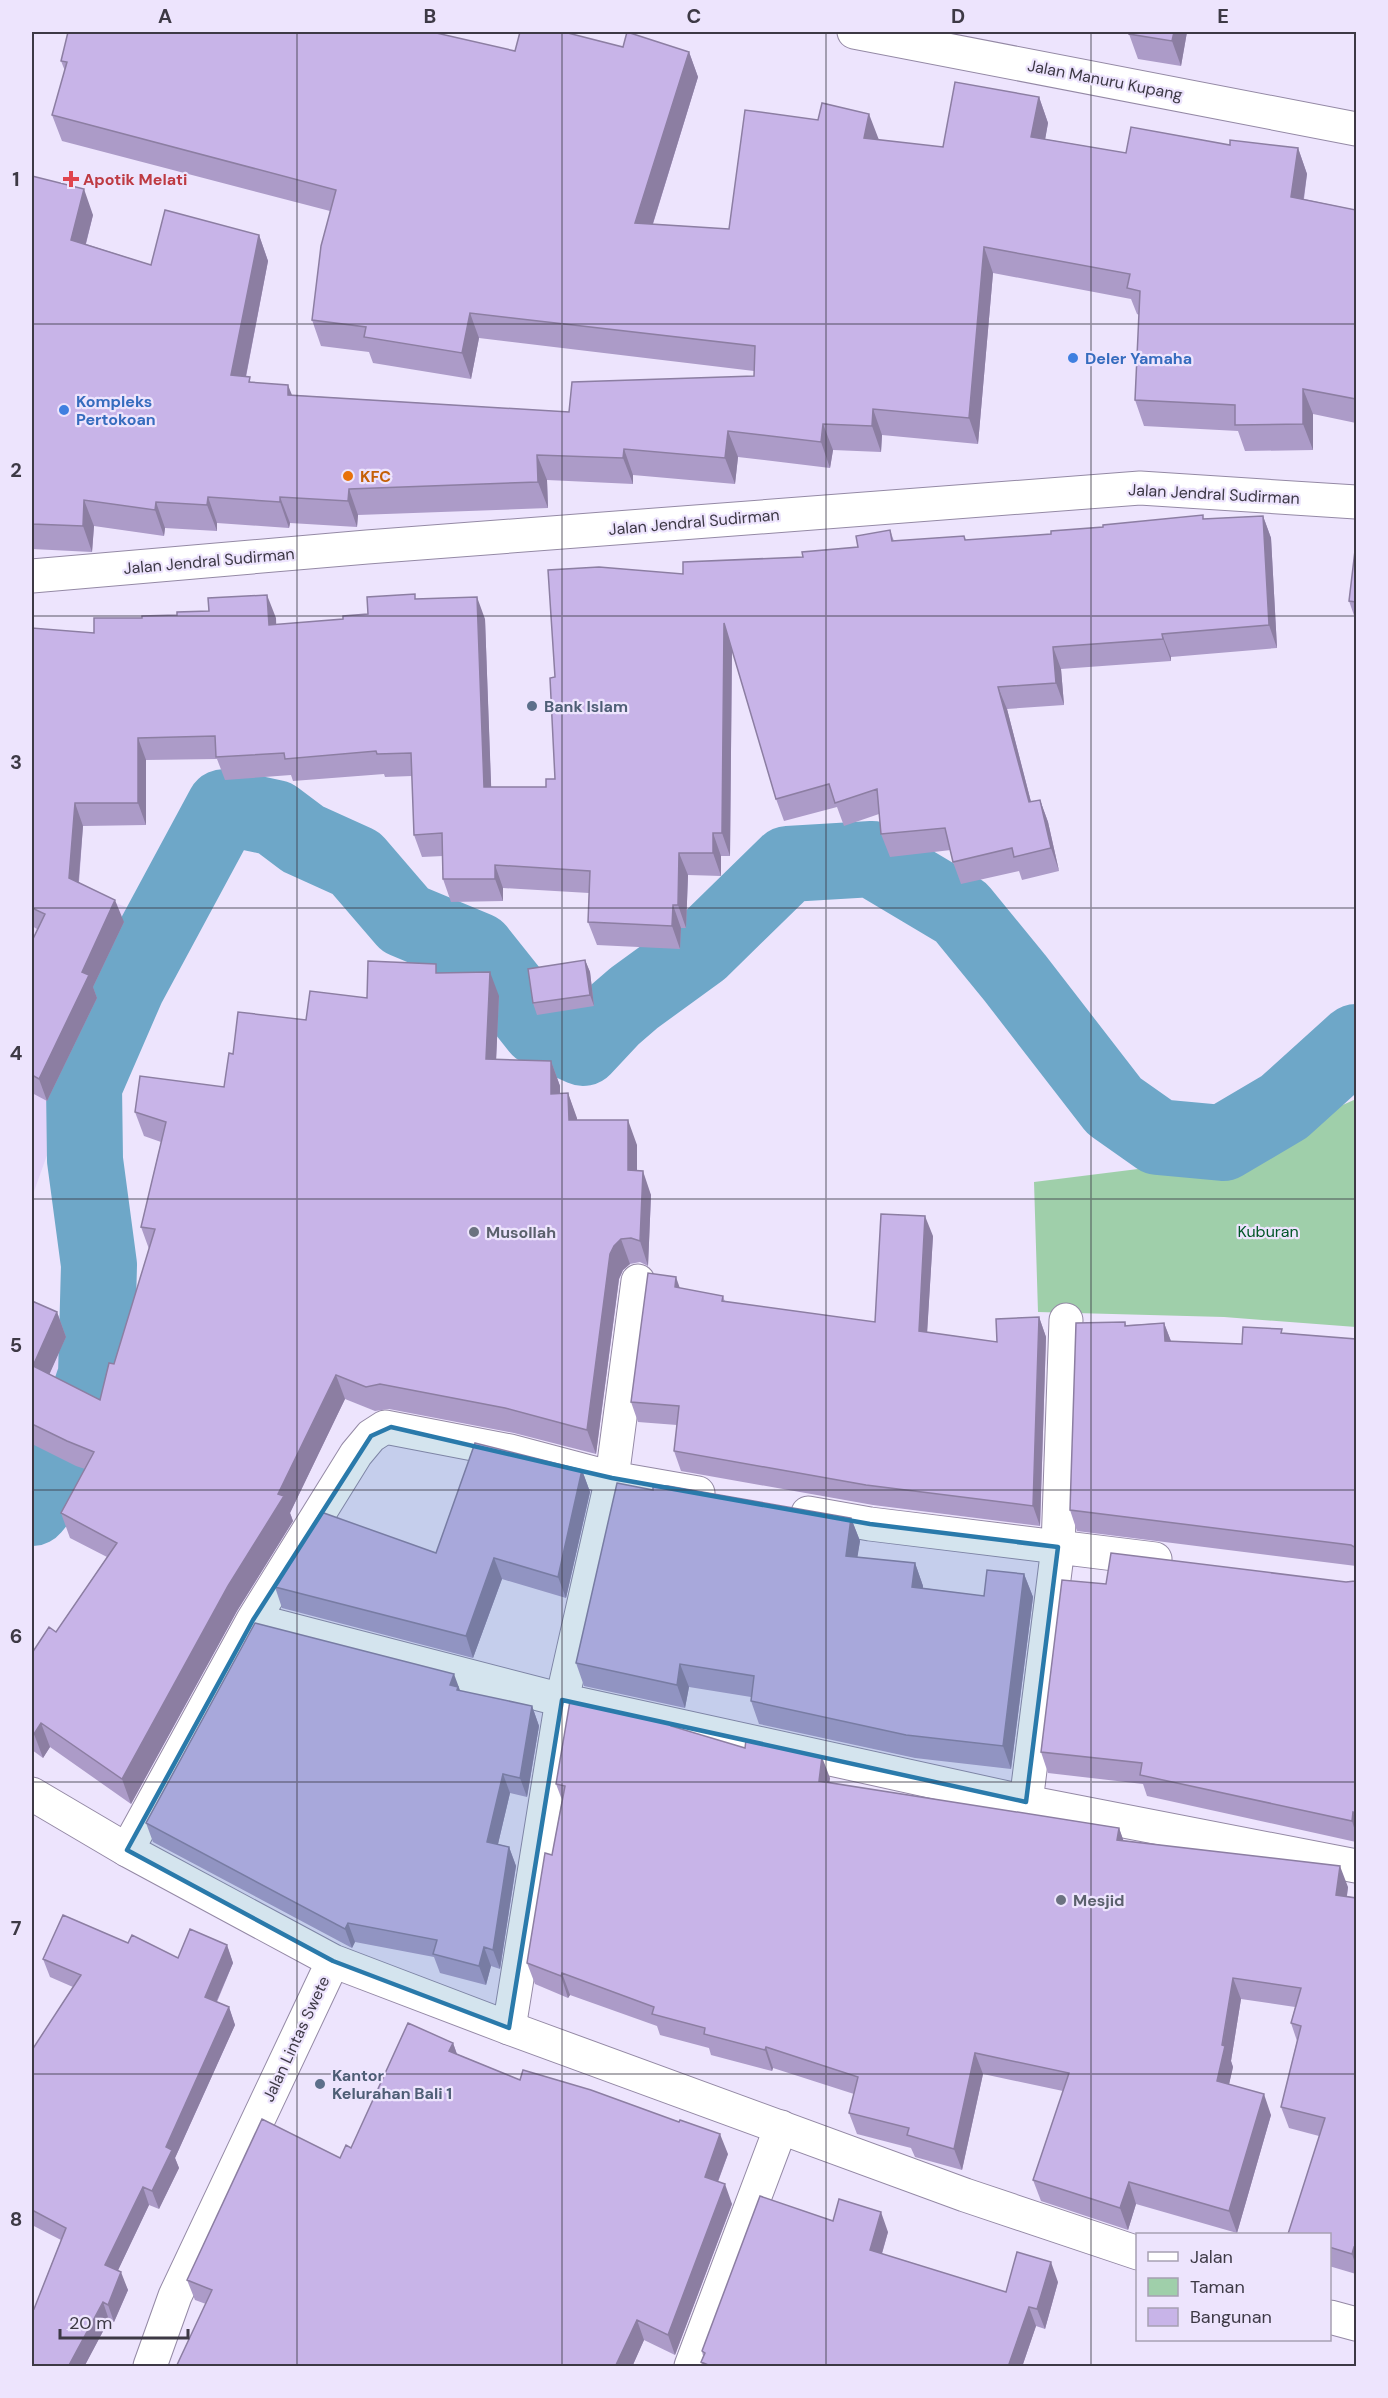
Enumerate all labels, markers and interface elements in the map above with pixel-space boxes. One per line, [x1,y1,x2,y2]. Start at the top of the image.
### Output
text: A [158,3,172,29]
text: B [424,3,436,29]
text: C [687,3,701,29]
text: D [951,3,965,29]
text: E [1217,3,1229,29]
street label: Jalan Manuru Kupang [1026,55,1184,105]
text: 1 [12,166,20,192]
place label: Apotik Melati [83,169,187,190]
marker: Apotik Melati [64,172,78,186]
place label: Deler Yamaha [1085,348,1192,369]
marker: Deler Yamaha [1066,351,1080,365]
place label: Kompleks Pertokoan [76,391,156,430]
marker: Kompleks Pertokoan [57,403,71,417]
text: 2 [10,457,22,483]
place label: KFC [360,466,391,487]
marker: KFC [341,469,355,483]
street label: Jalan Jendral Sudirman [1128,479,1300,509]
street label: Jalan Jendral Sudirman [608,504,780,540]
street label: Jalan Jendral Sudirman [123,543,295,579]
place label: Bank Islam [544,696,628,717]
marker: Bank Islam [525,699,539,713]
text: 3 [10,749,22,775]
text: 4 [10,1040,23,1066]
park label: Kuburan [1237,1221,1299,1242]
place label: Musollah [486,1222,556,1243]
marker: Musollah [467,1225,481,1239]
text: 5 [10,1332,22,1358]
text: 6 [10,1623,22,1649]
place label: Mesjid [1073,1890,1125,1911]
marker: Mesjid [1054,1893,1068,1907]
text: 7 [11,1915,22,1941]
street label: Jalan Lintas Swete [258,1973,334,2105]
place label: Kantor Kelurahan Bali 1 [332,2065,452,2104]
marker: Kantor Kelurahan Bali 1 [313,2077,327,2091]
text: 8 [10,2206,22,2232]
legend [1136,2233,1331,2341]
text: Jalan [1190,2245,1233,2269]
text: Taman [1190,2275,1245,2299]
scale bar [60,2302,188,2340]
text: Bangunan [1190,2305,1272,2329]
text: 20 m [69,2311,112,2335]

